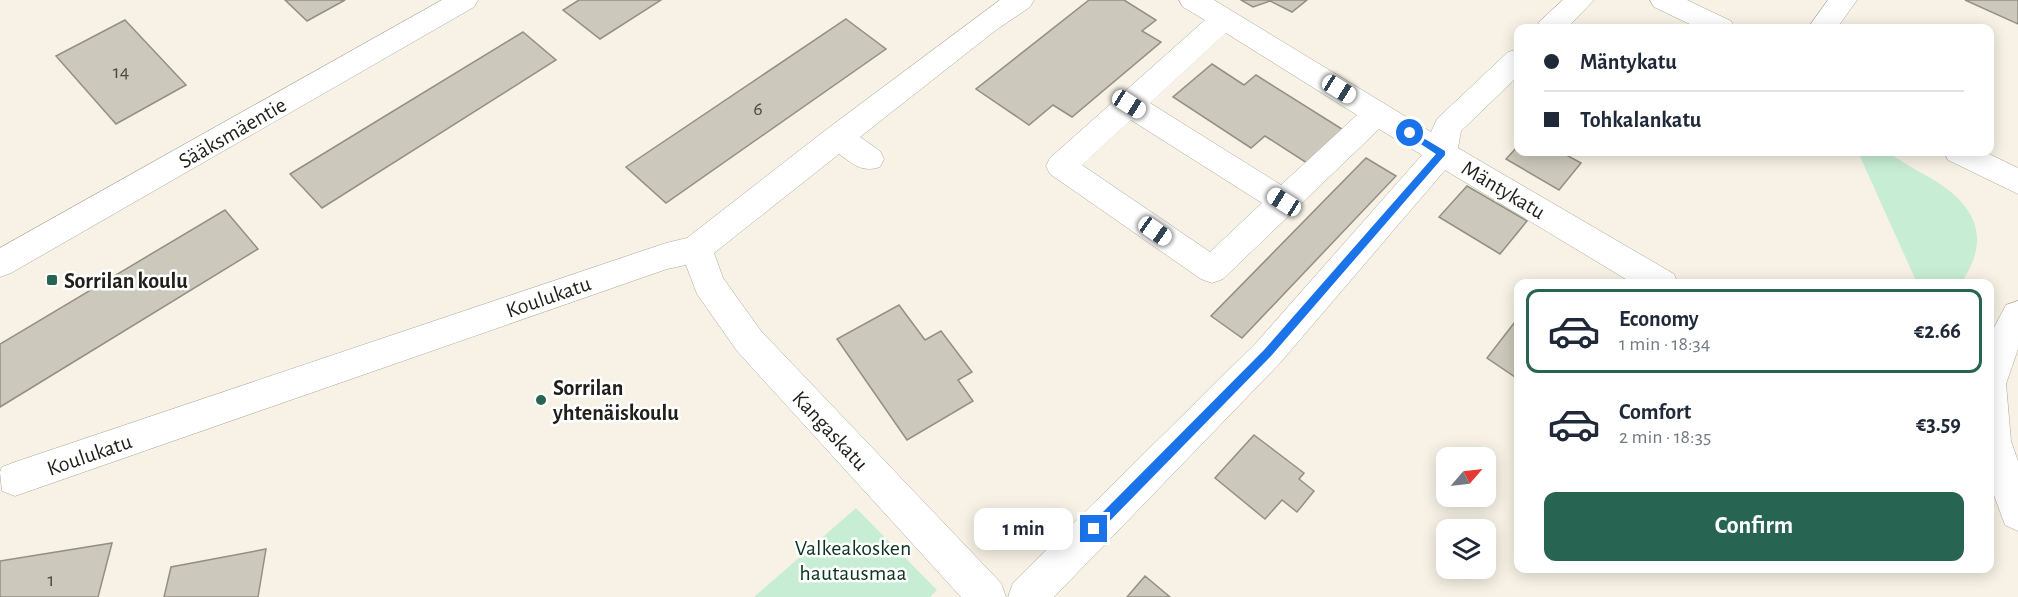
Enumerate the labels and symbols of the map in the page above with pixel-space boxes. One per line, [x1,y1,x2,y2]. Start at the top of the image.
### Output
house number: 14 [113,62,129,82]
car [1319,72,1359,106]
car [1109,87,1149,121]
street label: Sääksmäentie [175,93,290,172]
house number: 6 [753,99,763,119]
route start [1396,119,1423,146]
street label: Mäntykatu [1458,157,1549,223]
car [1264,185,1304,219]
car [1135,213,1175,249]
place label: Sorrilan koulu [64,270,188,292]
street label: Koulukatu [503,272,594,322]
marker: Sorrilan koulu [45,273,59,287]
place label: Sorrilan yhtenäiskoulu [552,377,679,425]
street label: Kangaskatu [788,387,872,475]
marker: Sorrilan yhtenäiskoulu [534,393,548,407]
street label: Koulukatu [44,430,135,480]
north arrow [1436,447,1496,507]
callout: 1 min [974,508,1073,550]
route end [1080,515,1107,542]
park label: Valkeakosken hautausmaa [795,537,911,584]
house number: 1 [48,570,54,590]

